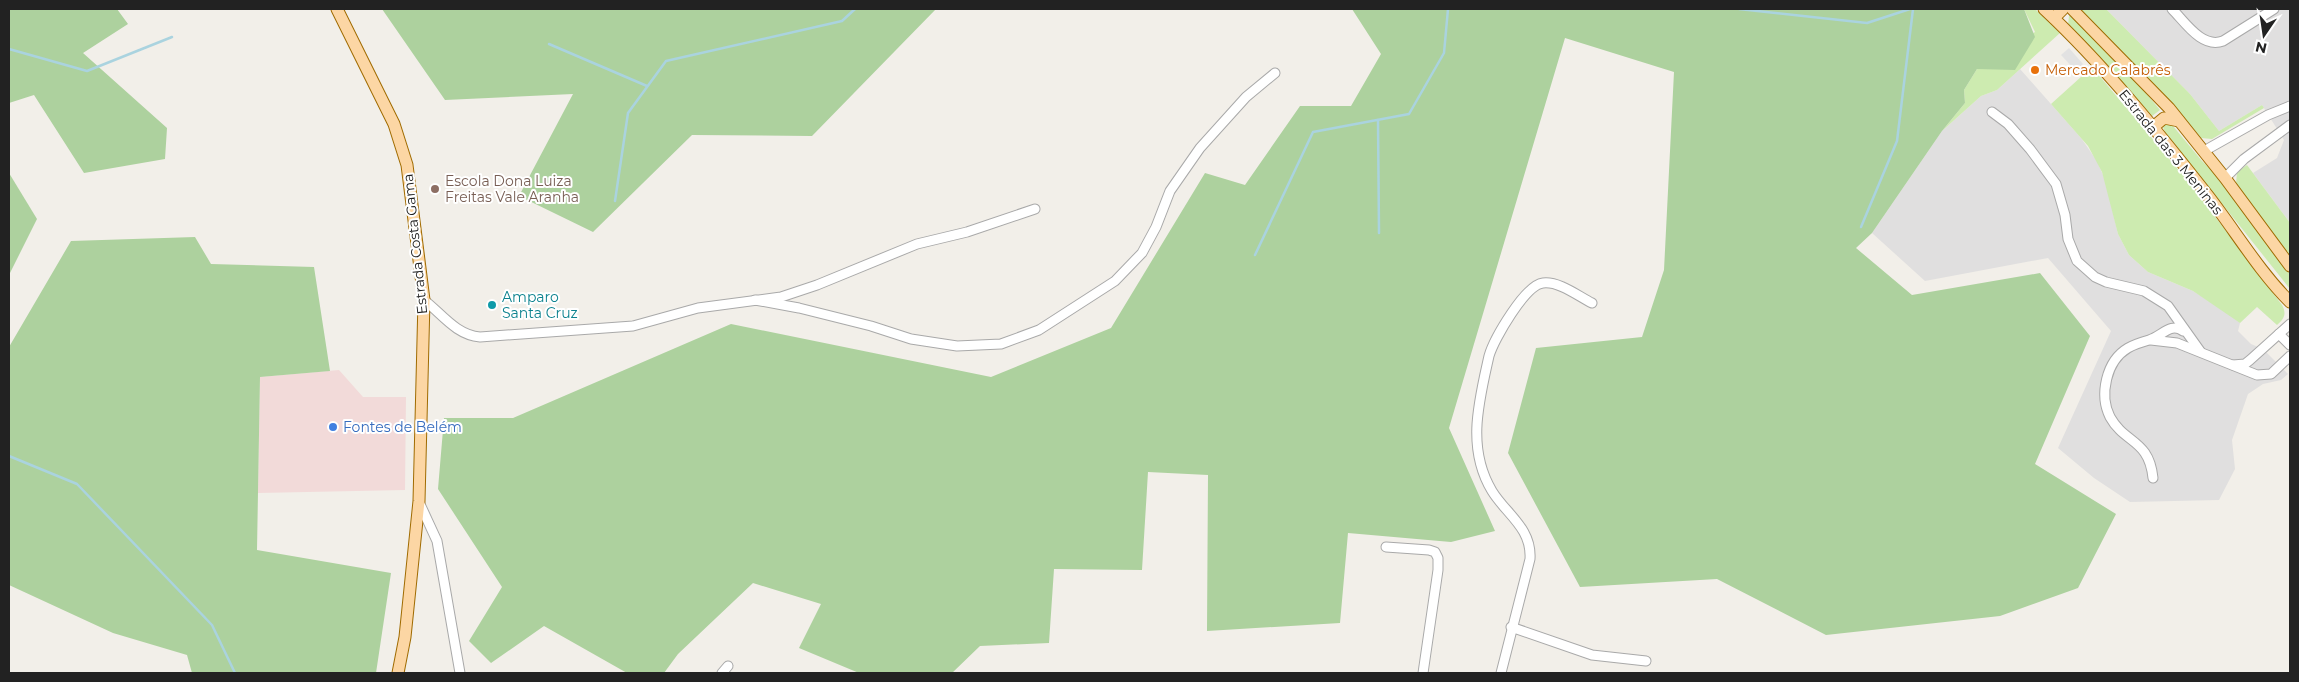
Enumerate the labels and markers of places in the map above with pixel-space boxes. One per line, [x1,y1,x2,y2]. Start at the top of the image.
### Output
place label: Mercado Calabrês [2045,61,2171,79]
marker: Mercado Calabrês [2029,64,2041,76]
place label: Escola Dona Luiza Freitas Vale Aranha [445,172,579,206]
marker: Escola Dona Luiza Freitas Vale Aranha [429,183,441,195]
place label: Amparo Santa Cruz [502,288,578,322]
marker: Amparo Santa Cruz [486,299,498,311]
place label: Fontes de Belém [343,418,462,436]
marker: Fontes de Belém [327,421,339,433]

